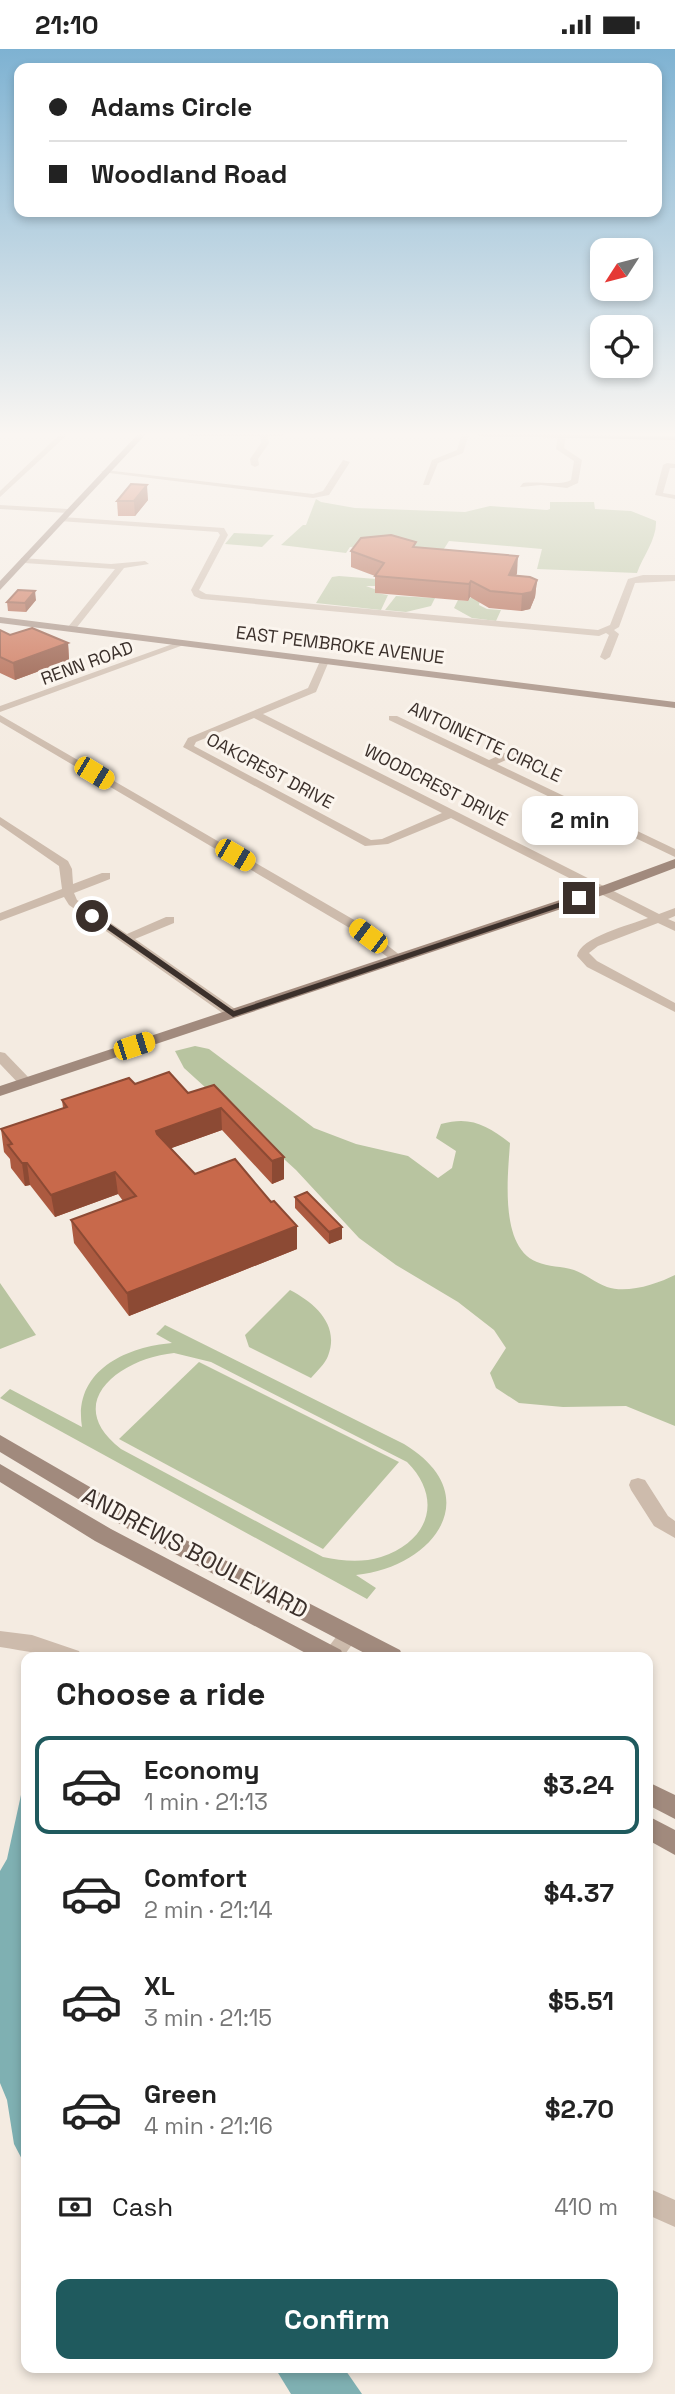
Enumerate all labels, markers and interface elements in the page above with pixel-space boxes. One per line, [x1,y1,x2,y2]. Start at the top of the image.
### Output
text: 21:10 [35,8,99,42]
text: Adams Circle [91,90,252,124]
text: Woodland Road [91,157,287,191]
north arrow [590,238,653,301]
map controls [590,238,653,378]
button: locate [590,315,653,378]
street label: EAST PEMBROKE AVENUE [235,620,446,669]
street label: RENN ROAD [38,635,136,690]
street label: ANTOINETTE CIRCLE [405,696,566,787]
street label: OAKCREST DRIVE [203,727,338,814]
street label: WOODCREST DRIVE [360,738,512,831]
car [71,753,118,793]
callout: 2 min [521,797,637,845]
text: 2 min [550,805,610,835]
car [212,835,259,875]
route end [563,882,595,914]
route start [76,900,108,932]
car [345,915,392,957]
car [111,1030,158,1062]
street label: ANDREWS BOULEVARD [77,1480,314,1625]
text: Choose a ride [56,1674,266,1714]
text: Economy [144,1753,260,1787]
icon: car [60,1754,123,1817]
text: $3.24 [543,1768,614,1802]
text: 1 min · 21:13 [144,1787,268,1817]
text: Comfort [144,1861,247,1895]
icon: car [60,1862,123,1925]
text: $4.37 [544,1876,614,1910]
text: 2 min · 21:14 [144,1895,273,1925]
text: XL [144,1969,175,2003]
icon: car [60,1970,123,2033]
text: $5.51 [548,1984,614,2018]
text: 3 min · 21:15 [144,2003,272,2033]
text: Green [144,2077,217,2111]
icon: car [60,2078,123,2141]
text: $2.70 [545,2092,614,2126]
text: 4 min · 21:16 [144,2111,273,2141]
icon: cash [56,2188,94,2226]
text: Cash [112,2190,173,2224]
text: 410 m [554,2192,618,2222]
button: Confirm [56,2279,618,2359]

